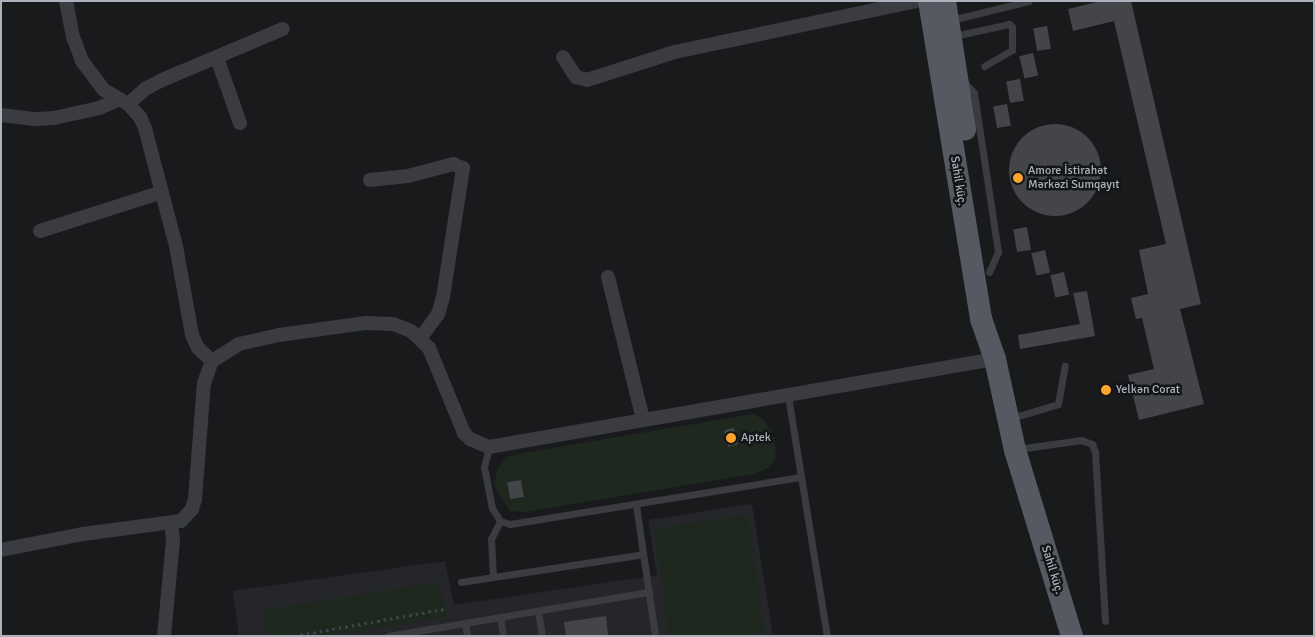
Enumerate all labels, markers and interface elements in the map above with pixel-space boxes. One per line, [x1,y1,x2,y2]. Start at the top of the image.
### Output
street label: Sahil küç. [947,155,969,207]
place label: Amore İstirahət Mərkəzi Sumqayıt [1028,164,1119,192]
marker: Amore İstirahət Mərkəzi Sumqayıt [1012,172,1024,184]
place label: Yelkən Corat [1116,383,1180,397]
marker: Yelkən Corat [1100,384,1112,396]
place label: Aptek [741,431,771,445]
marker: Aptek [725,432,737,444]
street label: Sahil küç. [1038,544,1066,596]

